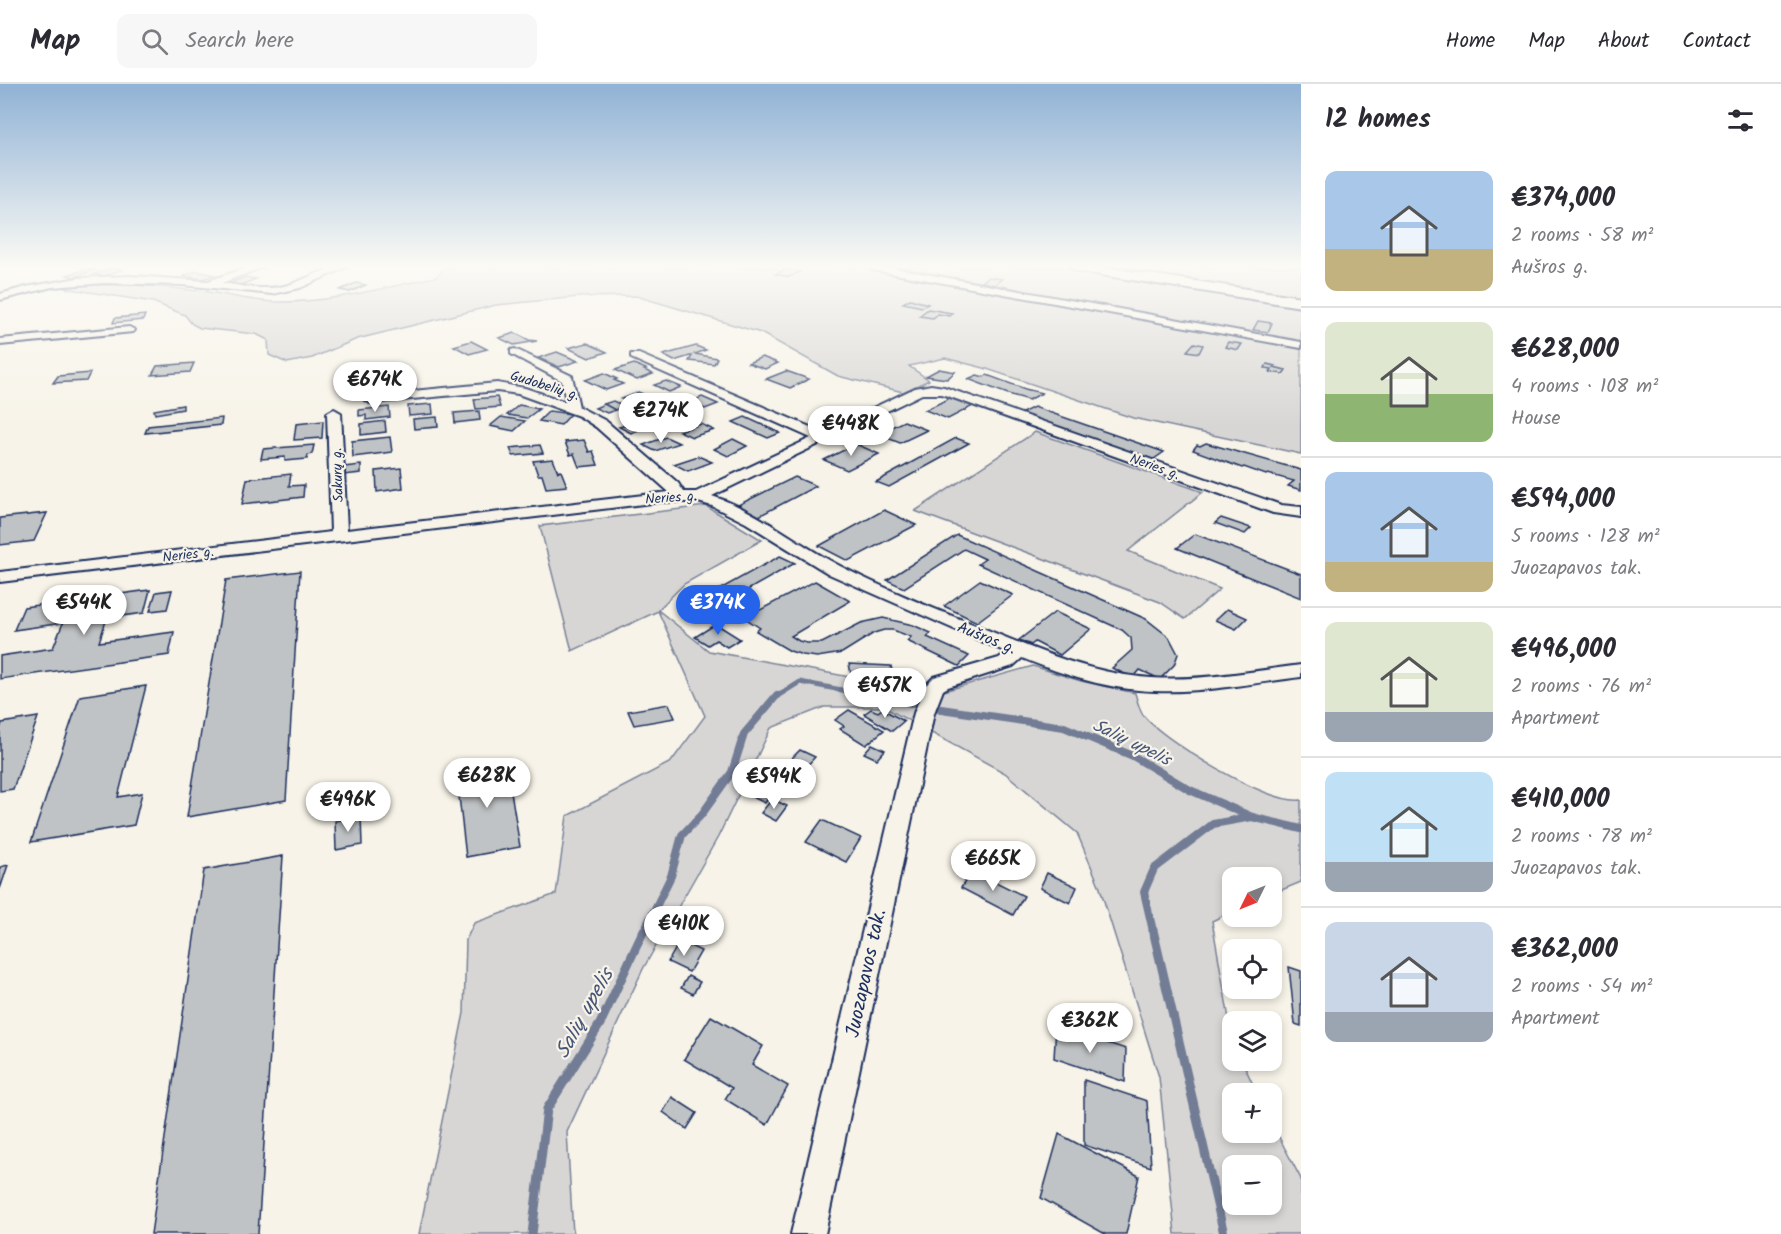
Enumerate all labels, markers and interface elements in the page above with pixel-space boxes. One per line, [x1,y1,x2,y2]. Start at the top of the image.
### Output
search box [117,14,537,68]
text: Map [30,19,81,64]
text: Search here [186,24,294,59]
icon: search [138,25,171,58]
text: Home [1446,25,1495,58]
text: Map [1528,25,1565,58]
text: About [1598,25,1649,58]
text: Contact [1682,25,1751,58]
text: 12 homes [1325,99,1431,141]
icon: filters [1724,104,1757,137]
text: €374,000 [1511,178,1615,220]
icon: home [1373,195,1445,267]
text: 2 rooms · 58 m² [1511,220,1653,252]
text: Aušros g. [1511,252,1588,284]
text: €628,000 [1511,329,1619,371]
icon: home [1373,346,1445,418]
pin: €674K [333,362,417,413]
text: €674K [347,365,403,397]
street label: Gudobelių g. [507,365,582,407]
text: 4 rooms · 108 m² [1511,371,1658,403]
pin: €274K [619,393,703,444]
text: €274K [633,396,689,428]
text: House [1511,403,1561,435]
pin: €448K [809,406,893,457]
text: €448K [822,409,880,441]
street label: Sakurų g. [326,447,350,502]
street label: Neries g. [1127,448,1183,486]
text: €594,000 [1511,479,1615,521]
street label: Neries g. [645,485,698,511]
icon: home [1373,496,1445,568]
text: 5 rooms · 128 m² [1511,521,1660,553]
street label: Neries g. [161,541,215,569]
text: Juozapavos tak. [1511,553,1641,585]
pin: €544K [42,585,126,636]
pin: €374K [676,585,760,636]
text: €544K [56,588,112,620]
text: €374K [690,588,746,620]
street label: Aušros g. [953,615,1020,661]
text: €496,000 [1511,629,1616,671]
icon: home [1373,646,1445,718]
pin: €457K [843,668,927,719]
text: €457K [857,671,913,703]
text: 2 rooms · 76 m² [1511,671,1651,703]
text: Apartment [1511,703,1600,735]
water label: Salių upelis [1087,712,1178,776]
pin: €628K [445,758,529,809]
pin: €594K [732,759,816,810]
text: €628K [457,761,517,793]
text: €594K [746,762,802,794]
text: €410,000 [1511,779,1610,821]
pin: €496K [306,782,390,833]
text: €496K [320,785,376,817]
icon: home [1373,796,1445,868]
text: 2 rooms · 78 m² [1511,821,1652,853]
pin: €665K [951,841,1035,892]
text: €665K [965,844,1021,876]
text: Juozapavos tak. [1511,853,1641,885]
north arrow [1222,867,1282,927]
map controls [1222,867,1282,1215]
pin: €410K [642,906,726,957]
street label: Juozapavos tak. [838,906,896,1041]
text: €410K [658,909,710,941]
text: €362,000 [1511,929,1618,971]
button: locate [1222,939,1282,999]
icon: home [1373,946,1445,1018]
water label: Salių upelis [547,961,625,1065]
text: 2 rooms · 54 m² [1511,971,1652,1003]
pin: €362K [1048,1003,1132,1054]
text: Apartment [1511,1003,1600,1035]
text: €362K [1061,1006,1119,1038]
button: layers [1222,1011,1282,1071]
button: + [1222,1083,1282,1143]
button: − [1222,1155,1282,1215]

